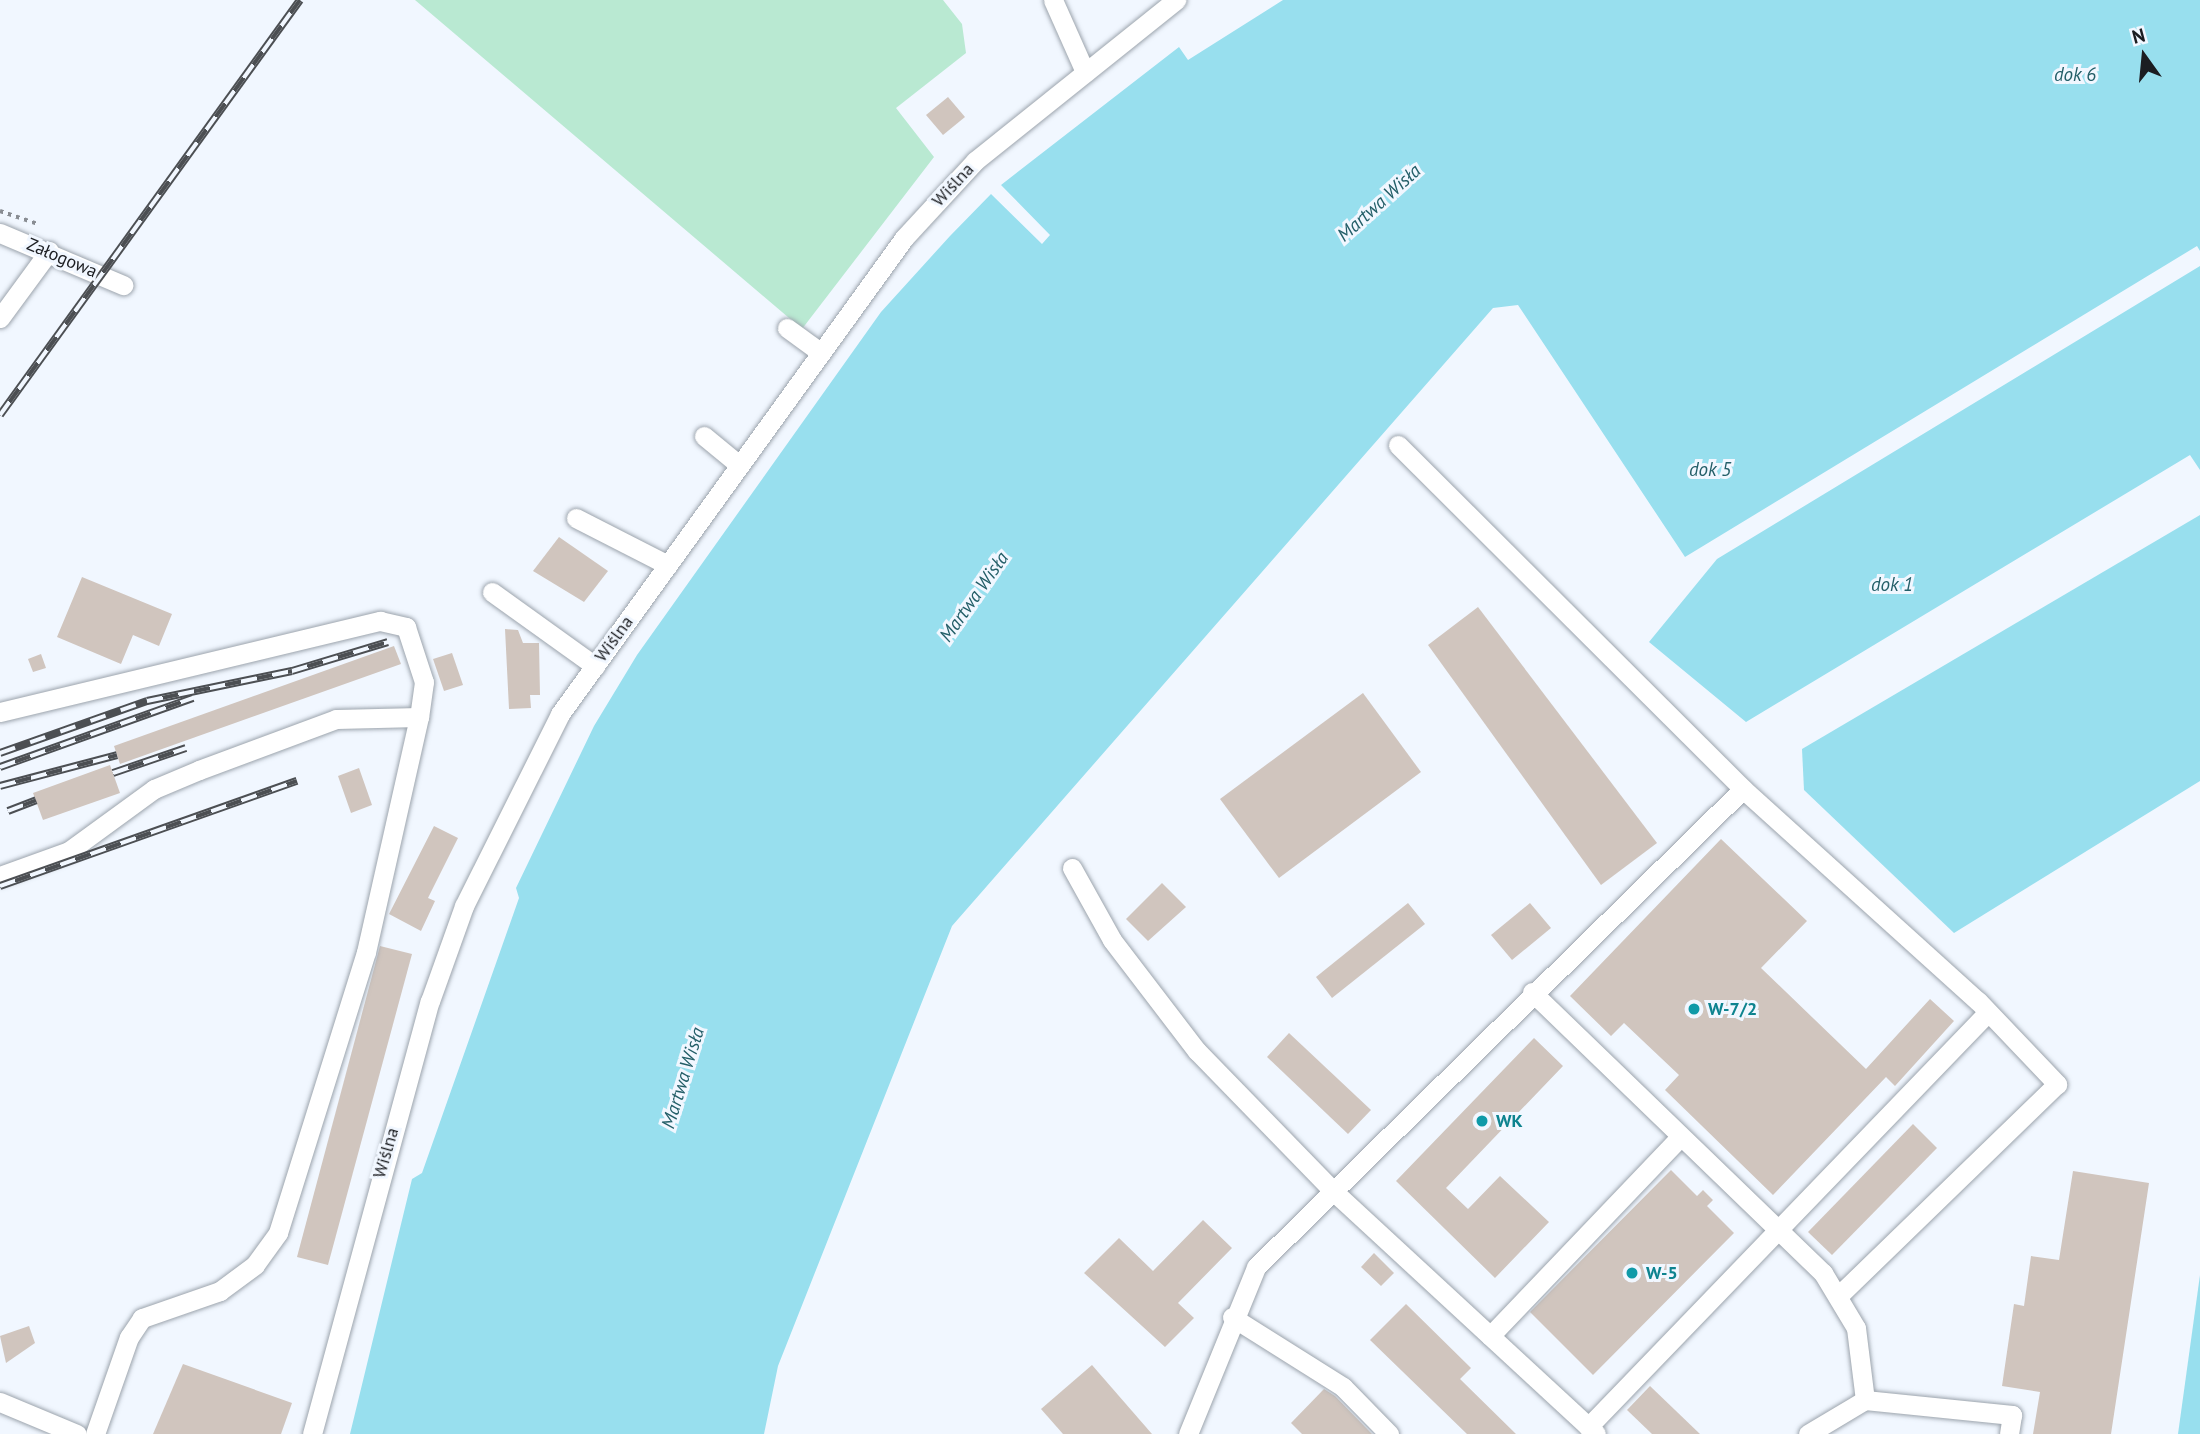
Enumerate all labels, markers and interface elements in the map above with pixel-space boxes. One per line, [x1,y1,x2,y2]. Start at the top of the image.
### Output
north arrow [2109,21,2179,91]
text: N [2129,23,2148,49]
water label: dok 6 [2054,64,2096,86]
street label: Wiślna [928,159,978,211]
water label: Martwa Wisła [1332,159,1426,247]
street label: Załogowa [23,233,101,283]
water label: dok 5 [1689,459,1731,481]
water label: Martwa Wisła [935,548,1013,646]
water label: dok 1 [1871,574,1913,596]
street label: Wiślna [590,612,638,666]
place label: W-7/2 [1708,998,1757,1020]
marker: W-7/2 [1686,1001,1702,1017]
water label: Martwa Wisła [657,1025,709,1131]
place label: WK [1496,1110,1523,1132]
marker: WK [1474,1113,1490,1129]
street label: Wiślna [369,1125,403,1181]
place label: W-5 [1646,1262,1678,1284]
marker: W-5 [1624,1265,1640,1281]

